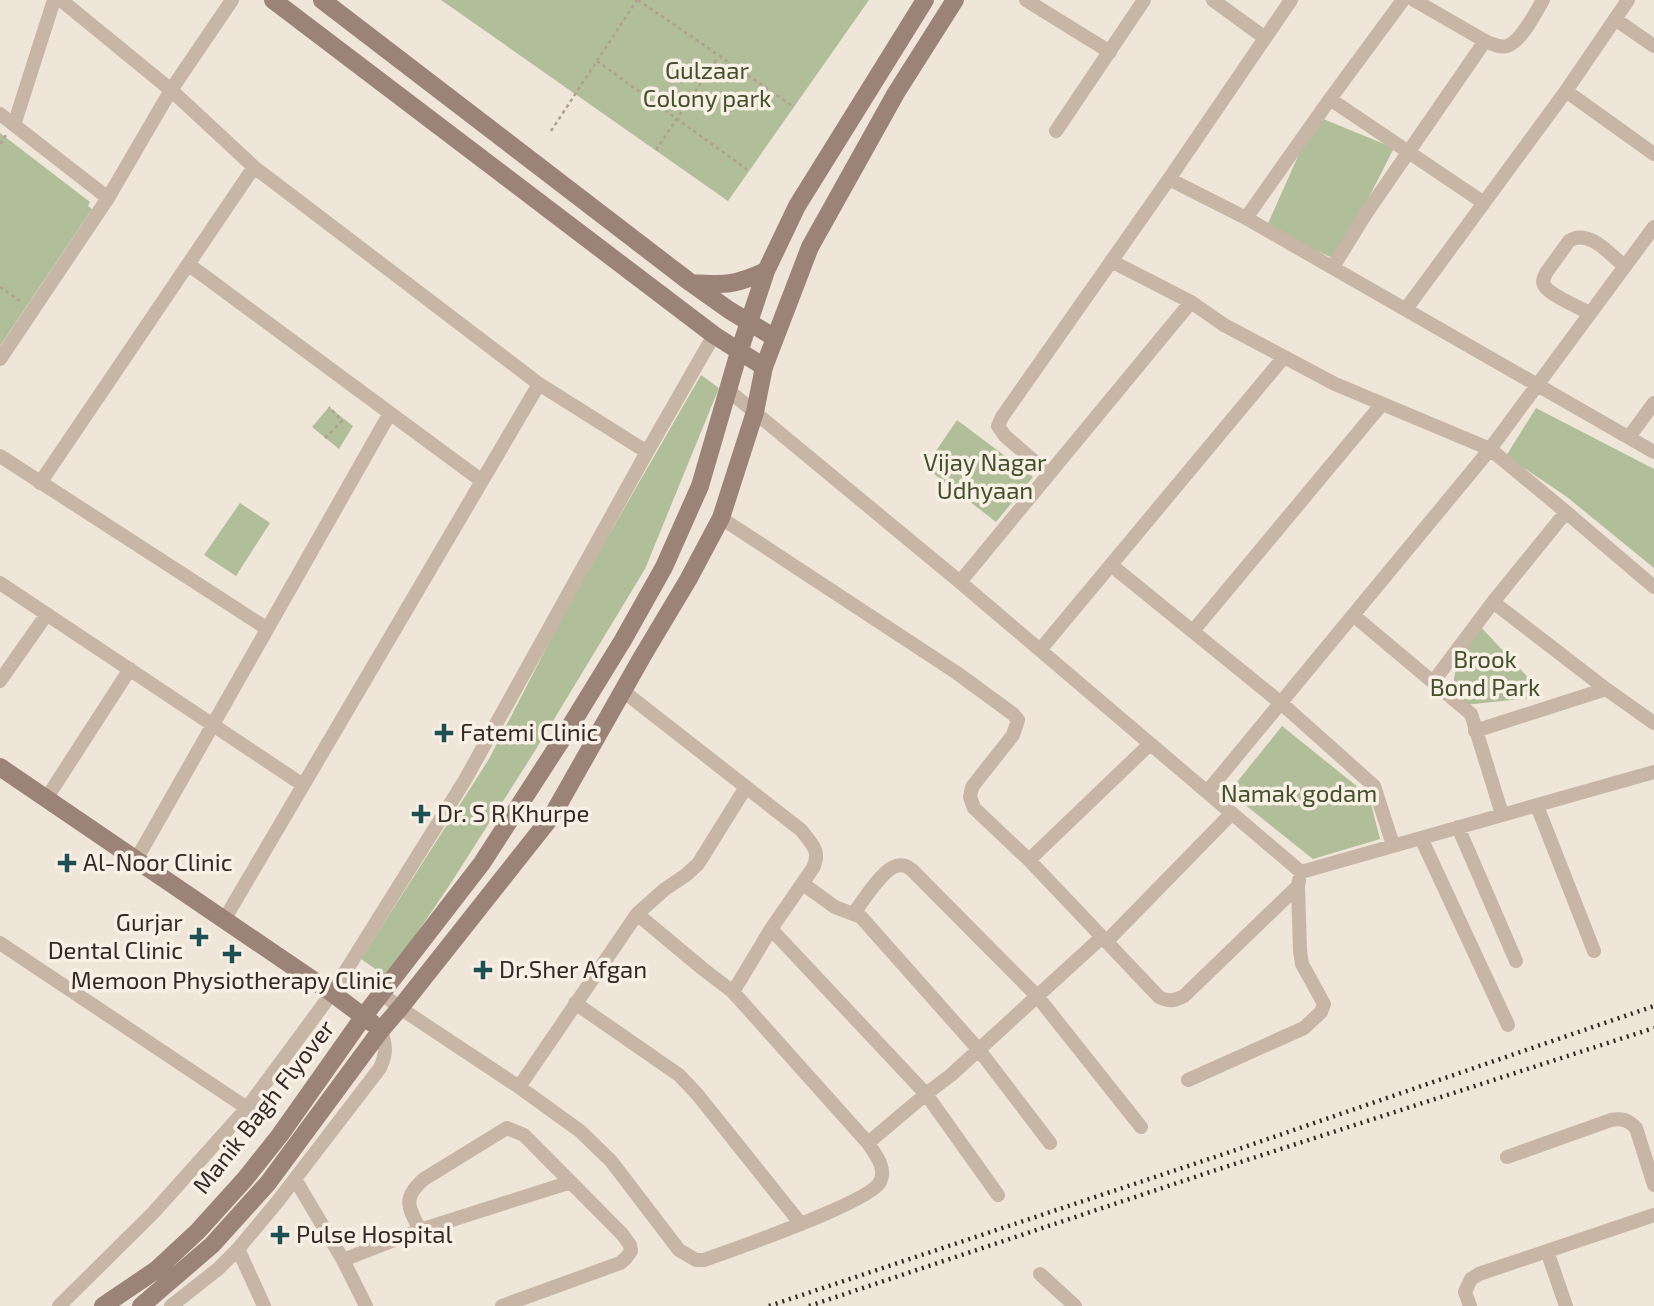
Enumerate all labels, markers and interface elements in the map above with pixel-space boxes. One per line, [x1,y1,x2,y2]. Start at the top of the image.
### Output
park label: Gulzaar Colony park [643,55,771,112]
park label: Vijay Nagar Udhyaan [923,447,1047,504]
park label: Brook Bond Park [1430,644,1540,701]
place label: Fatemi Clinic [460,717,598,746]
marker: Fatemi Clinic [434,723,454,743]
park label: Namak godam [1221,778,1377,807]
place label: Dr. S R Khurpe [437,798,589,827]
marker: Dr. S R Khurpe [411,804,431,824]
place label: Al-Noor Clinic [83,847,232,876]
marker: Al-Noor Clinic [57,853,77,873]
place label: Gurjar Dental Clinic [48,907,183,964]
marker: Gurjar Dental Clinic [189,927,209,947]
marker: Memoon Physiotherapy Clinic [222,944,242,964]
place label: Dr.Sher Afgan [499,954,647,983]
marker: Dr.Sher Afgan [473,960,493,980]
place label: Memoon Physiotherapy Clinic [71,965,393,994]
street label: Manik Bagh Flyover [186,1013,340,1199]
place label: Pulse Hospital [296,1219,453,1248]
marker: Pulse Hospital [270,1225,290,1245]

